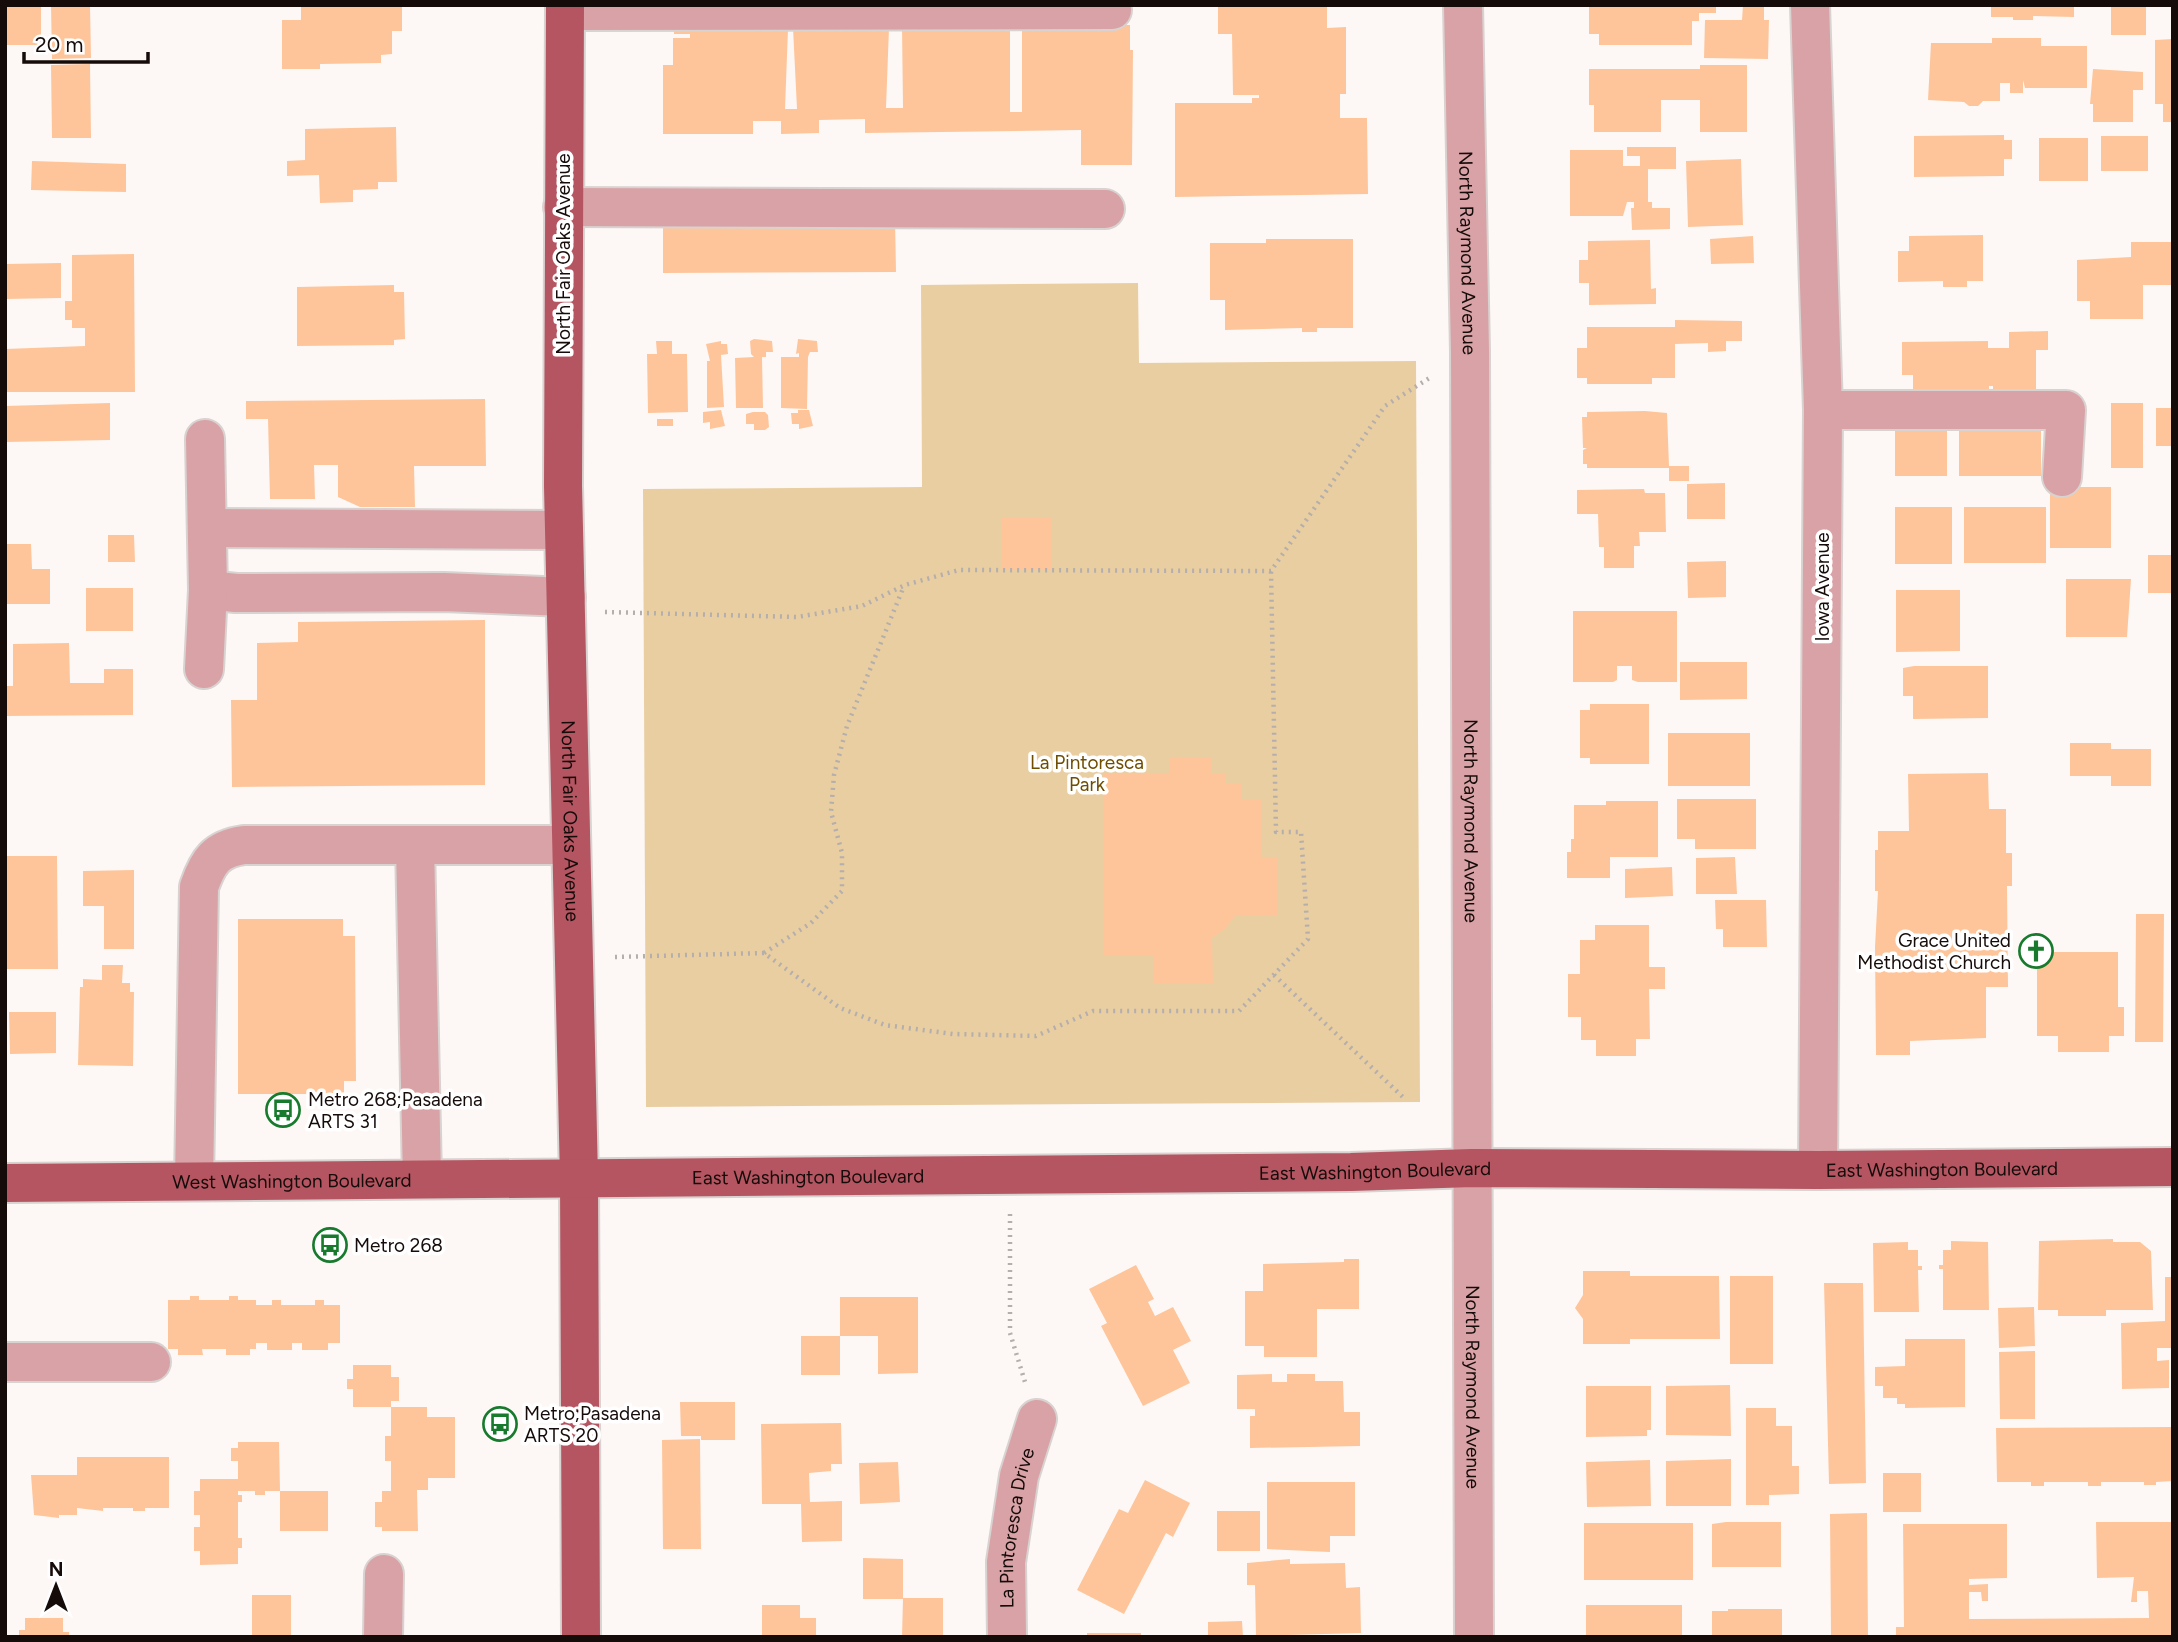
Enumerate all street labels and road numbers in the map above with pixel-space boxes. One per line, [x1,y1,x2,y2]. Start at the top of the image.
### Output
street label: North Raymond Avenue [1454,151,1482,355]
street label: North Fair Oaks Avenue [552,153,575,355]
street label: Iowa Avenue [1811,532,1834,642]
street label: North Raymond Avenue [1460,719,1483,923]
street label: North Fair Oaks Avenue [557,720,585,922]
street label: East Washington Boulevard [1259,1156,1491,1184]
street label: East Washington Boulevard [1826,1156,2058,1181]
street label: East Washington Boulevard [692,1164,924,1189]
street label: West Washington Boulevard [172,1168,412,1193]
street label: North Raymond Avenue [1461,1285,1485,1489]
street label: La Pintoresca Drive [994,1444,1039,1609]

